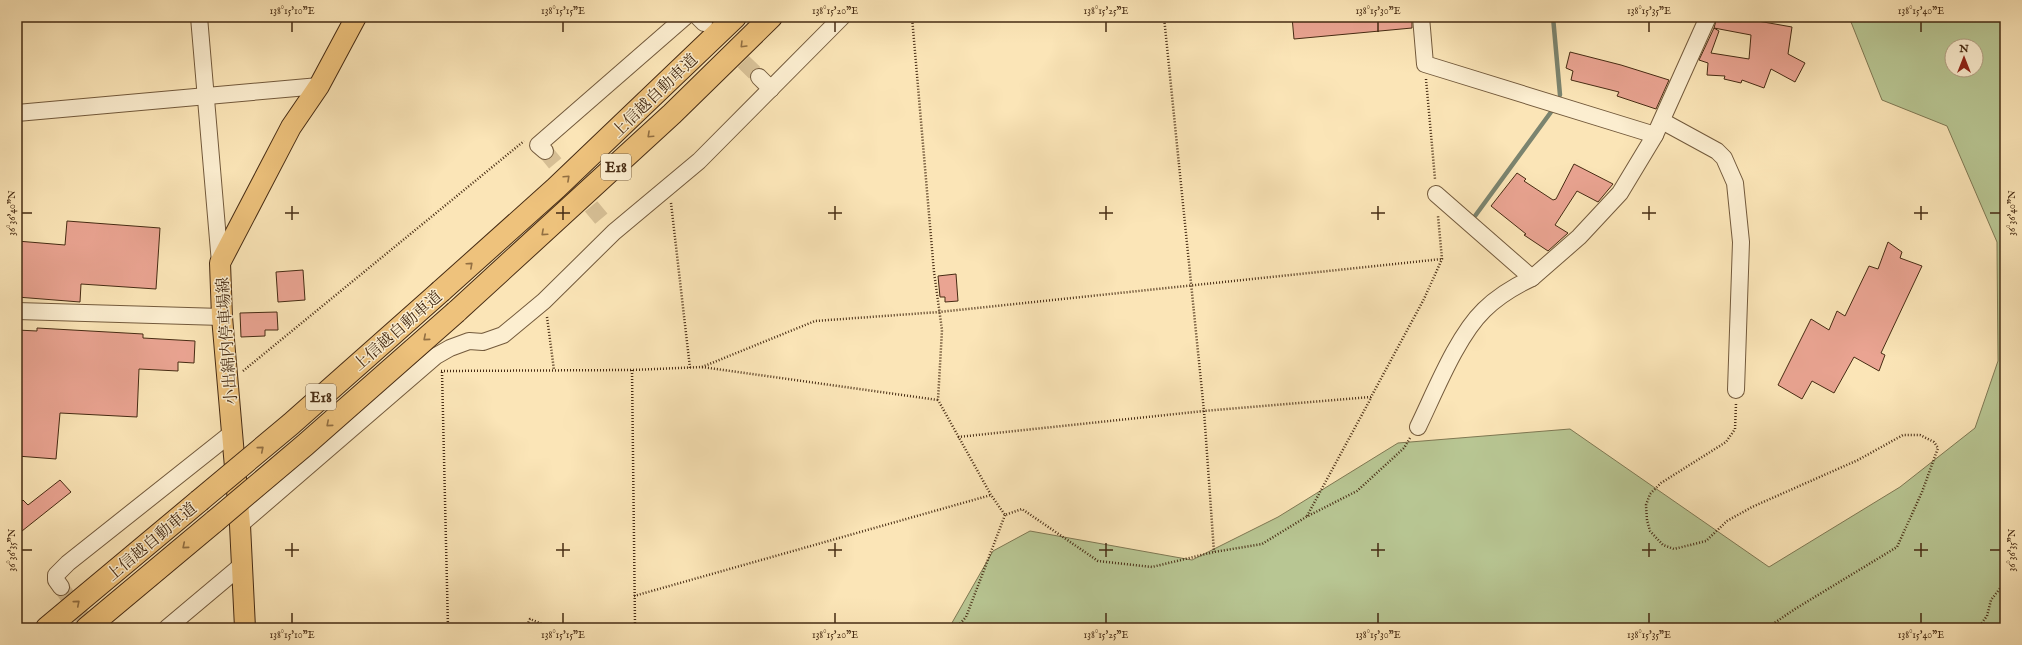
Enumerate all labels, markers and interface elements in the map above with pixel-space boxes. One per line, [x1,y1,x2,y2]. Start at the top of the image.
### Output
text: 138°15'10"E [269,5,315,18]
text: 138°15'15"E [541,5,585,18]
text: 138°15'20"E [812,5,858,18]
text: 138°15'25"E [1084,5,1128,18]
text: 138°15'30"E [1355,5,1401,18]
text: 138°15'35"E [1627,5,1671,18]
text: 138°15'40"E [1898,5,1944,18]
north arrow [1944,38,1984,78]
one-way arrow [740,40,748,48]
text: N [1958,42,1969,56]
street label: 上信越自動車道 [608,50,703,143]
one-way arrow [647,130,655,138]
road number: E18 [601,154,631,180]
one-way arrow [562,175,570,182]
text: 36°36'40"N [6,190,19,236]
text: 36°36'40"N [2006,190,2019,236]
one-way arrow [541,228,549,235]
one-way arrow [465,262,473,270]
street label: 小出綿内停車場線 [214,276,242,405]
street label: 上信越自動車道 [349,287,447,376]
one-way arrow [424,333,431,340]
road number: E18 [306,384,336,410]
one-way arrow [326,419,334,426]
one-way arrow [256,446,264,453]
street label: 上信越自動車道 [103,499,202,586]
text: 36°36'35"N [6,528,19,571]
text: 36°36'35"N [2006,528,2019,571]
one-way arrow [183,541,190,548]
one-way arrow [72,601,79,608]
text: 138°15'10"E [269,629,315,642]
text: 138°15'15"E [541,629,585,642]
text: 138°15'20"E [812,629,858,642]
text: 138°15'25"E [1084,629,1128,642]
text: 138°15'30"E [1355,629,1401,642]
text: 138°15'35"E [1627,629,1671,642]
text: 138°15'40"E [1898,629,1944,642]

